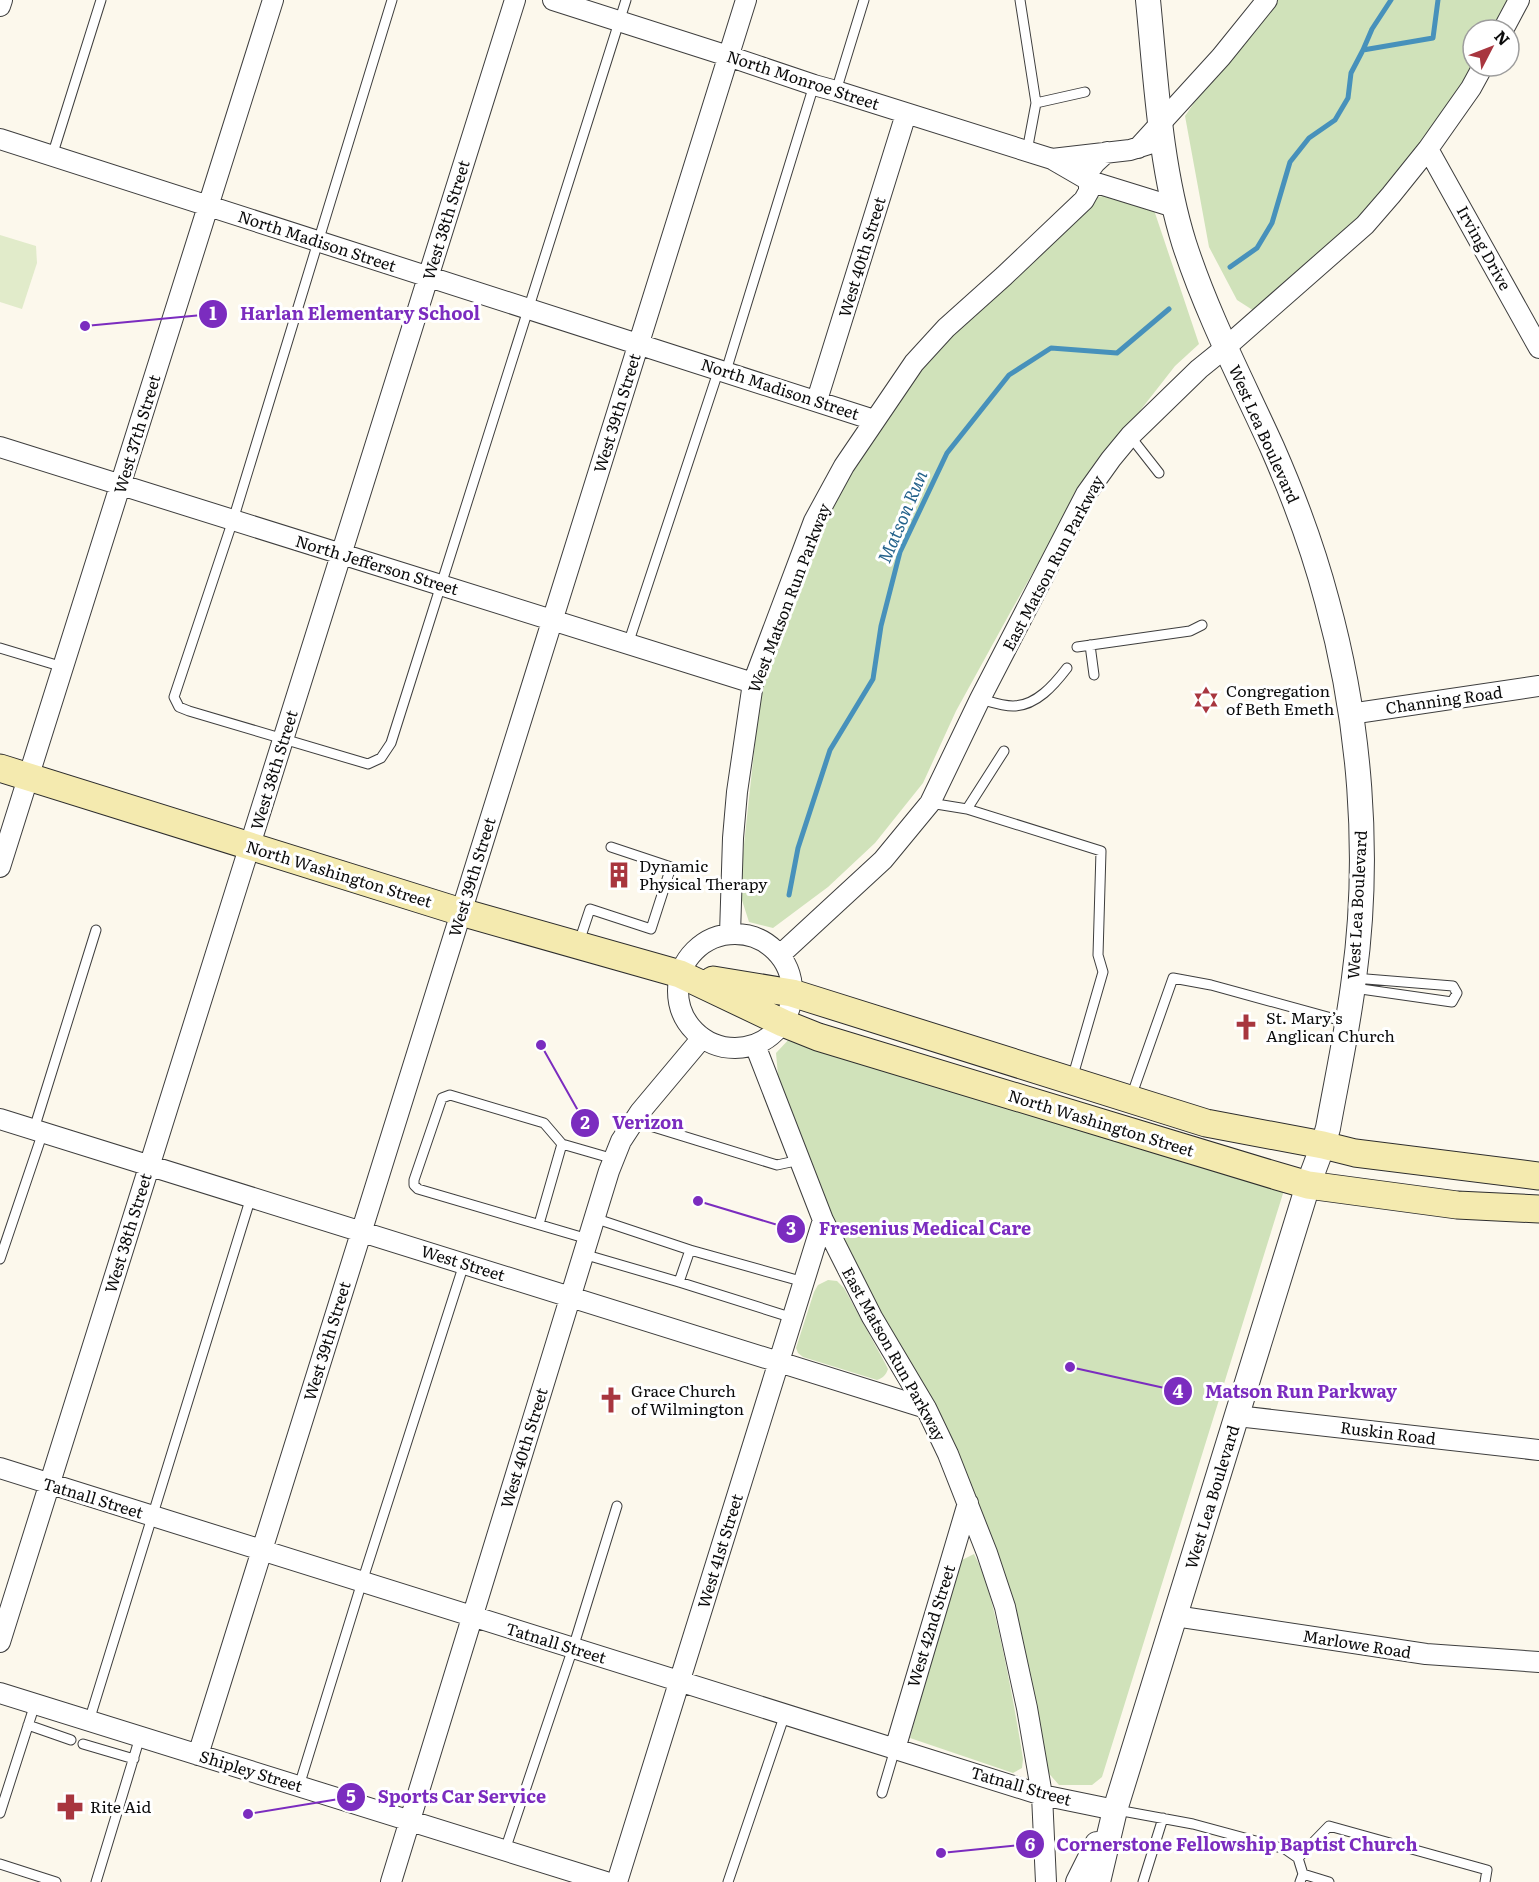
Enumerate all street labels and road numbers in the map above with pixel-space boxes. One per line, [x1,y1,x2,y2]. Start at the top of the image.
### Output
street label: North Monroe Street [724,43,883,115]
street label: West 38th Street [415,156,475,283]
street label: West 40th Street [831,193,891,320]
street label: Irving Drive [1452,201,1518,294]
street label: North Madison Street [235,203,400,277]
street label: West 39th Street [586,349,646,475]
street label: North Madison Street [698,351,863,425]
street label: West Lea Boulevard [1224,361,1306,507]
street label: West 37th Street [107,371,166,496]
street label: East Matson Run Parkway [996,470,1109,655]
street label: West Matson Run Parkway [741,499,836,696]
street label: North Jefferson Street [293,528,462,600]
street label: Channing Road [1384,679,1504,719]
street label: West 38th Street [243,706,303,833]
street label: West 39th Street [441,813,501,939]
street label: West Lea Boulevard [1340,830,1372,980]
street label: North Washington Street [243,833,436,913]
street label: North Washington Street [1005,1082,1198,1162]
street label: West 38th Street [97,1169,157,1296]
street label: West Street [418,1238,509,1286]
street label: East Matson Run Parkway [837,1262,953,1446]
street label: West 39th Street [296,1277,356,1403]
street label: West 40th Street [493,1384,553,1511]
street label: Ruskin Road [1339,1414,1437,1450]
street label: West Lea Boulevard [1178,1422,1244,1572]
street label: Tatnall Street [40,1470,147,1524]
street label: West 41st Street [690,1490,748,1611]
street label: West 42nd Street [900,1561,960,1690]
street label: Tatnall Street [503,1615,610,1669]
street label: Marlowe Road [1301,1623,1413,1663]
street label: Shipley Street [197,1743,306,1797]
street label: Tatnall Street [968,1759,1075,1811]

